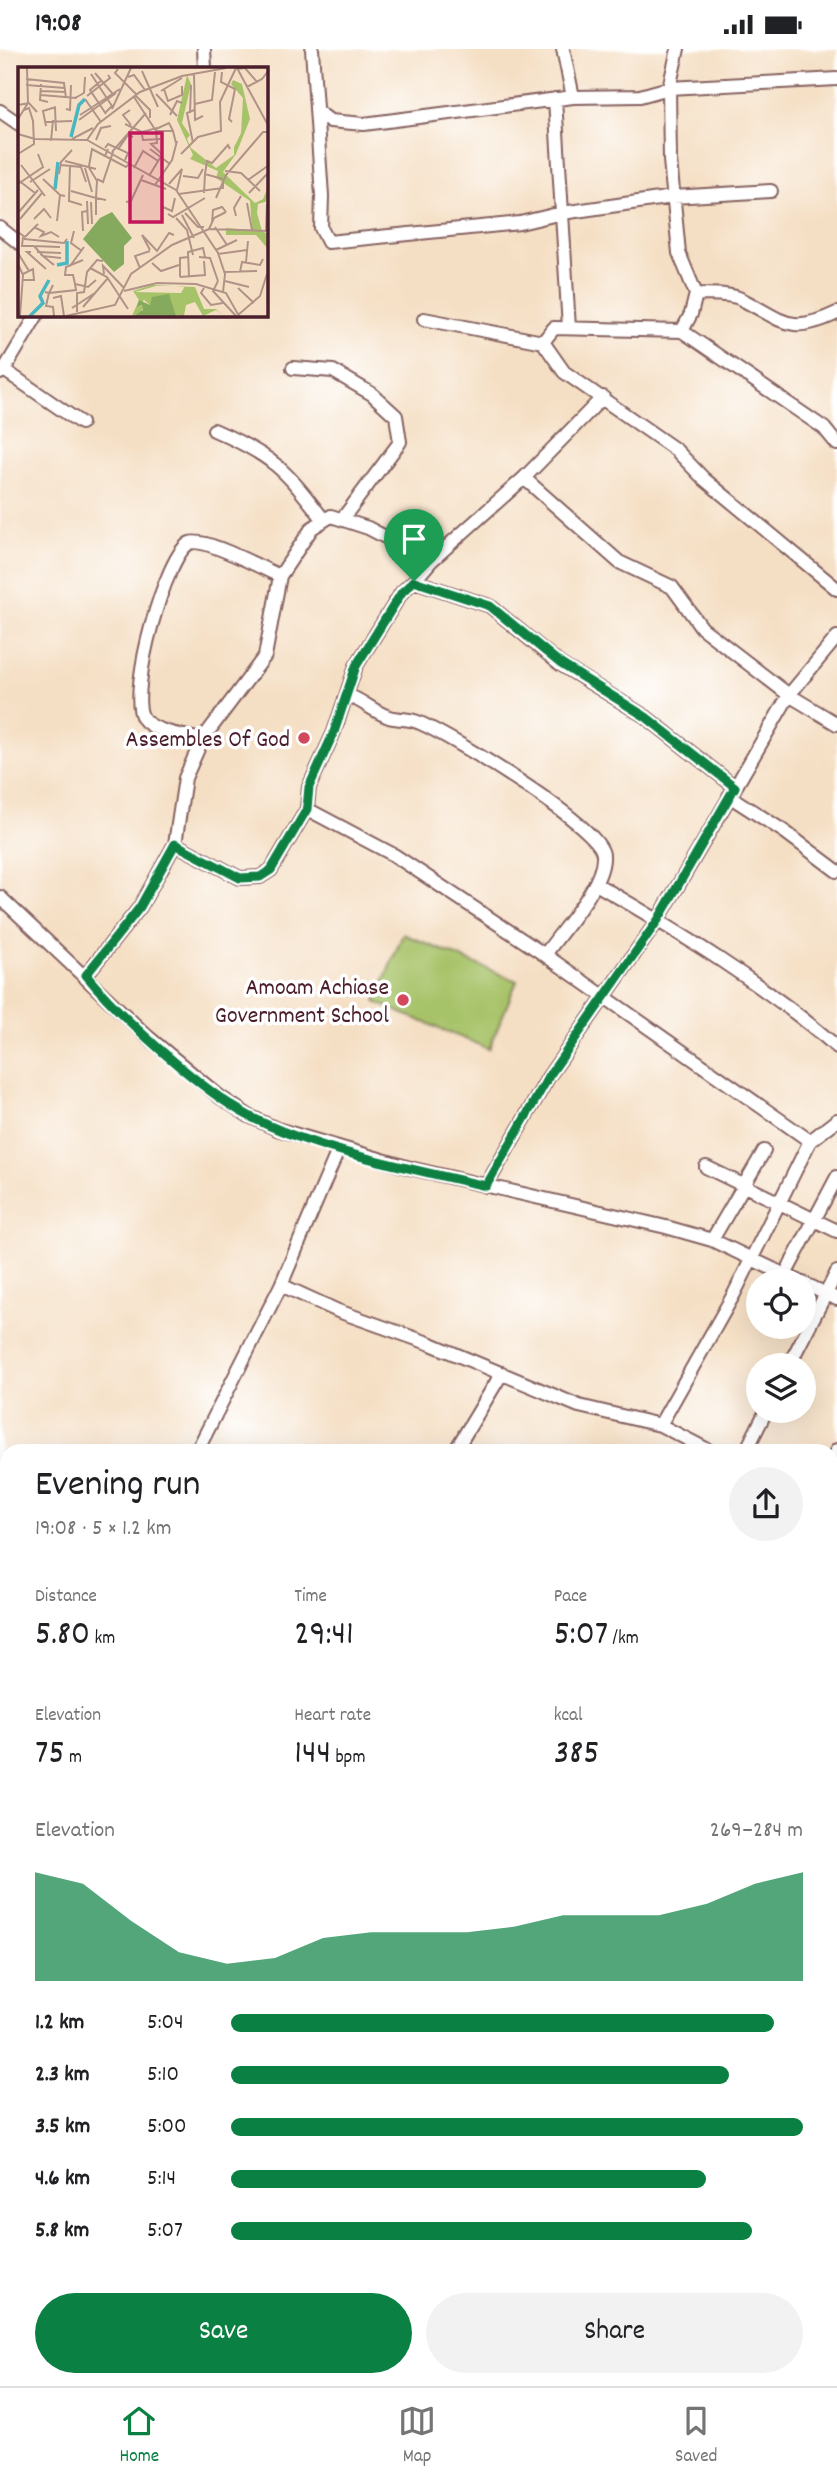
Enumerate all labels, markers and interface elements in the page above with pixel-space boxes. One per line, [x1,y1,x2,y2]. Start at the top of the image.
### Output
text: 19:08 [35,6,82,43]
inset map [18,67,268,317]
pin [384,509,444,581]
icon: arrive [395,520,433,558]
place label: Assembles Of God [126,724,290,758]
marker: Assembles Of God [296,730,312,746]
place label: Amoam Achiase Government School [215,972,389,1034]
marker: Amoam Achiase Government School [395,992,411,1008]
map controls [746,1269,816,1423]
button: locate [746,1269,816,1339]
button: layers [746,1353,816,1423]
text: Evening run [35,1459,200,1514]
button: share [729,1467,803,1541]
text: 19:08 · 5 × 1.2 km [35,1513,172,1546]
text: Distance [35,1584,97,1611]
text: Time [294,1584,327,1611]
text: Pace [554,1584,587,1611]
text: 5.80 [35,1611,90,1661]
text: 29:41 [294,1611,354,1661]
text: 5:07 [554,1611,608,1661]
text: km [90,1626,115,1653]
text: /km [608,1626,639,1653]
text: Elevation [35,1703,101,1730]
text: Heart rate [294,1703,371,1730]
text: kcal [554,1703,583,1730]
text: 75 [35,1730,65,1780]
text: 144 [294,1730,331,1780]
text: 385 [554,1730,599,1780]
text: m [65,1745,82,1772]
text: bpm [331,1745,365,1772]
text: Elevation [35,1815,115,1848]
text: 269–284 m [710,1815,803,1848]
text: 1.2 km [35,2007,84,2040]
text: 5:04 [147,2007,184,2040]
text: 2.3 km [35,2059,90,2092]
text: 5:10 [147,2059,179,2092]
text: 3.5 km [35,2111,90,2144]
text: 5:00 [147,2111,187,2144]
text: 4.6 km [35,2163,90,2196]
text: 5:14 [147,2163,176,2196]
text: 5.8 km [35,2215,89,2248]
text: 5:07 [147,2215,183,2248]
button: Save [35,2293,412,2373]
button: Share [426,2293,803,2373]
tab: Home [119,2402,159,2471]
tab: Map [398,2402,436,2471]
tab: Saved [675,2402,718,2471]

